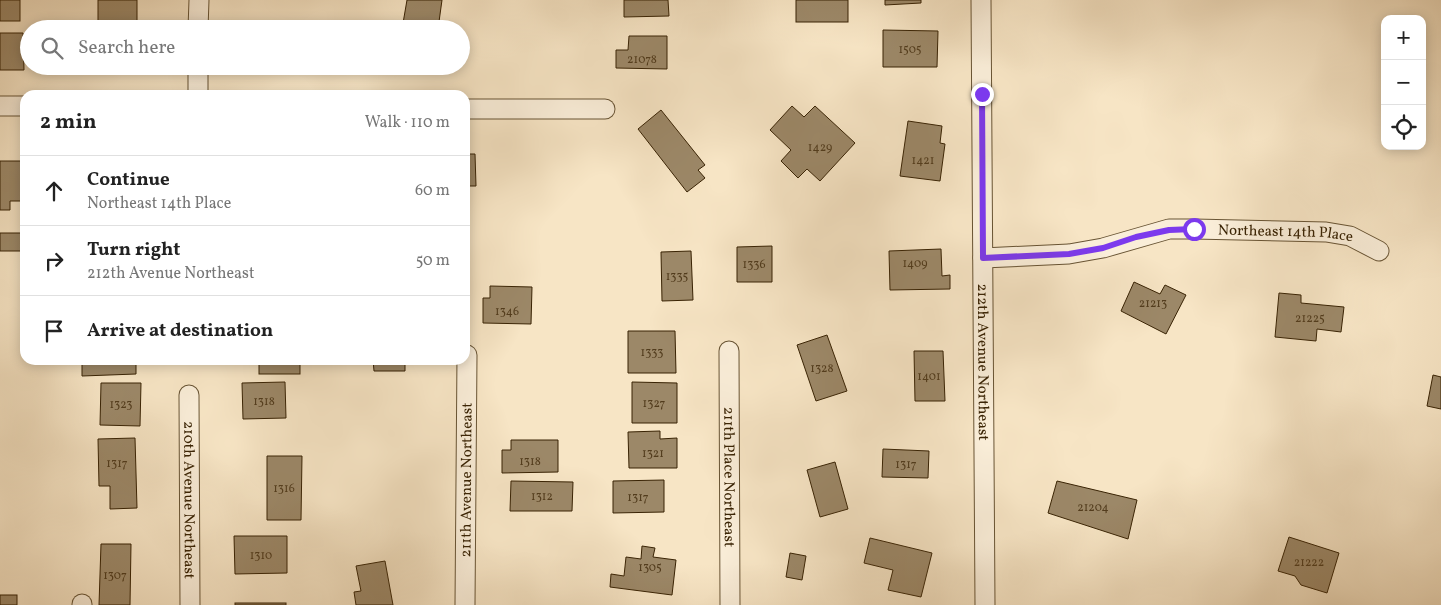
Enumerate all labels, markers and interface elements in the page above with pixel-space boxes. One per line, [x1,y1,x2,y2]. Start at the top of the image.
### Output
map controls [1381,15,1426,150]
button: + [1381,15,1426,60]
search box [20,20,470,75]
icon: search [38,34,66,62]
text: Search here [78,35,175,61]
house number: 1505 [898,42,922,58]
house number: 21078 [627,52,657,68]
button: − [1381,60,1426,105]
route end [971,83,994,106]
button: locate [1381,105,1426,150]
text: 2 min [40,108,97,137]
text: Walk · 110 m [365,112,450,134]
house number: 1429 [808,140,832,156]
house number: 1421 [912,153,934,169]
text: Continue [87,167,170,193]
icon: ahead [40,177,68,205]
text: 60 m [415,180,450,202]
text: Northeast 14th Place [87,193,231,215]
route start [1183,218,1206,241]
street label: Northeast 14th Place [1218,221,1355,248]
text: Turn right [87,237,180,263]
icon: right [40,247,68,275]
text: 50 m [416,250,450,272]
house number: 1409 [902,256,928,272]
house number: 1336 [743,257,765,273]
text: 212th Avenue Northeast [87,263,255,285]
house number: 1335 [666,269,689,285]
street label: 212th Avenue Northeast [971,283,993,441]
house number: 21213 [1139,296,1167,312]
house number: 1346 [495,304,519,320]
house number: 21225 [1295,311,1325,327]
icon: arrive [40,317,68,345]
text: Arrive at destination [87,318,273,344]
house number: 1333 [641,345,663,361]
house number: 1328 [810,361,834,377]
house number: 1401 [917,369,941,385]
house number: 1318 [253,394,275,410]
house number: 1327 [643,396,666,412]
house number: 1323 [109,397,133,413]
street label: 211th Avenue Northeast [456,402,479,558]
street label: 211th Place Northeast [717,407,739,547]
street label: 210th Avenue Northeast [177,421,199,579]
house number: 1321 [642,446,664,462]
house number: 1318 [519,454,541,470]
house number: 1317 [106,456,128,472]
house number: 1317 [895,457,917,473]
house number: 1316 [273,481,295,497]
house number: 1312 [531,489,553,505]
house number: 1317 [627,490,649,506]
house number: 21204 [1077,500,1109,516]
house number: 1310 [250,548,272,564]
house number: 21222 [1294,555,1324,571]
house number: 1305 [638,560,662,576]
house number: 1307 [103,568,127,584]

